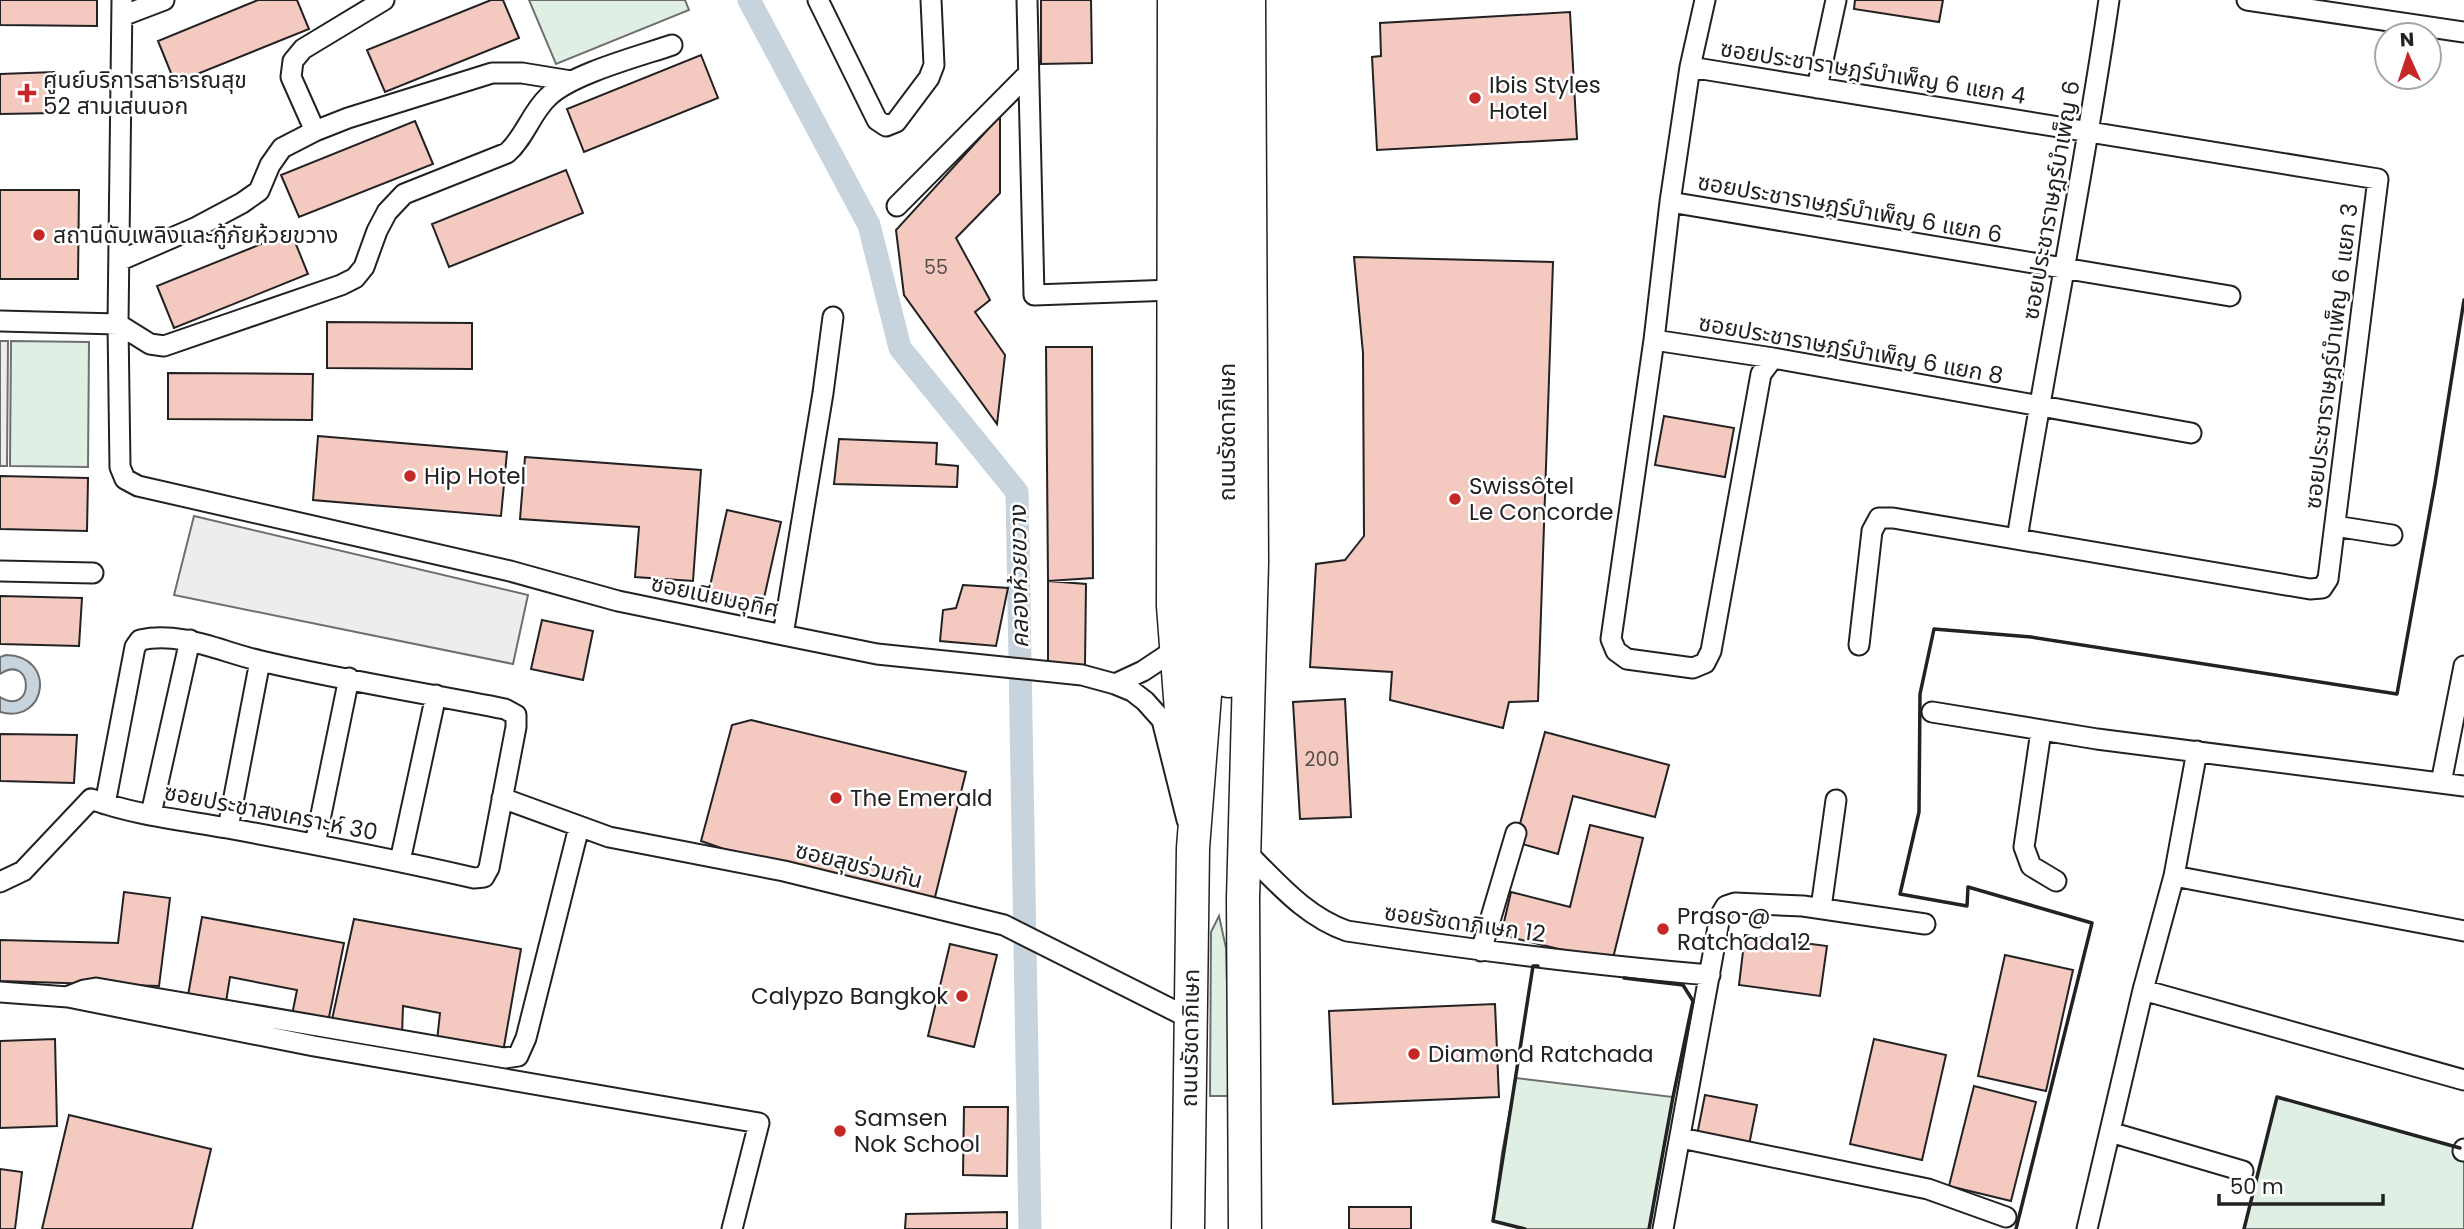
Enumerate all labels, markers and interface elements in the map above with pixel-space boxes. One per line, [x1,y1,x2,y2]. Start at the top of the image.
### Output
north arrow [2373,21,2443,91]
text: N [2399,26,2415,53]
street label: ซอยประชาราษฎร์บำเพ็ญ 6 แยก 4 [1718,32,2028,112]
place label: ศูนย์บริการสาธารณสุข 52 สามเสนนอก [43,64,247,122]
place label: Ibis Styles Hotel [1489,69,1601,127]
street label: ซอยประชาราษฎร์บำเพ็ญ 6 [2014,78,2088,322]
marker: ศูนย์บริการสาธารณสุข 52 สามเสนนอก [17,83,37,103]
marker: Ibis Styles Hotel [1467,90,1483,106]
street label: ซอยประชาราษฎร์บำเพ็ญ 6 แยก 6 [1695,165,2005,251]
street label: ซอยประชาราษฎร์บำเพ็ญ 6 แยก 3 [2296,201,2366,511]
place label: สถานีดับเพลิงและกู้ภัยห้วยขวาง [53,219,338,251]
marker: สถานีดับเพลิงและกู้ภัยห้วยขวาง [31,227,47,243]
house number: 55 [924,254,948,281]
street label: ซอยประชาราษฎร์บำเพ็ญ 6 แยก 8 [1696,306,2006,392]
street label: ถนนรัชดาภิเษก [1211,363,1243,501]
place label: Hip Hotel [424,460,526,492]
marker: Hip Hotel [402,468,418,484]
place label: Swissôtel Le Concorde [1469,470,1614,528]
marker: Swissôtel Le Concorde [1447,491,1463,507]
water label: คลองห้วยขวาง [1001,504,1036,649]
street label: ซอยเนียมอุทิศ [648,567,782,625]
house number: 200 [1305,746,1339,773]
street label: ซอยประชาสงเคราะห์ 30 [162,776,380,848]
place label: The Emerald [850,782,993,814]
marker: The Emerald [828,790,844,806]
street label: ซอยสุขร่วมกัน [792,834,926,896]
street label: ซอยรัชดาภิเษก 12 [1382,896,1548,950]
place label: Praso @ Ratchada12 [1677,900,1811,958]
marker: Praso @ Ratchada12 [1655,921,1671,937]
street label: ถนนรัชดาภิเษก [1173,969,1207,1107]
place label: Calypzo Bangkok [751,980,948,1012]
marker: Calypzo Bangkok [954,988,970,1004]
place label: Diamond Ratchada [1428,1038,1654,1070]
marker: Diamond Ratchada [1406,1046,1422,1062]
place label: Samsen Nok School [854,1102,980,1160]
marker: Samsen Nok School [832,1123,848,1139]
scale bar [2219,1162,2384,1206]
text: 50 m [2230,1172,2284,1201]

